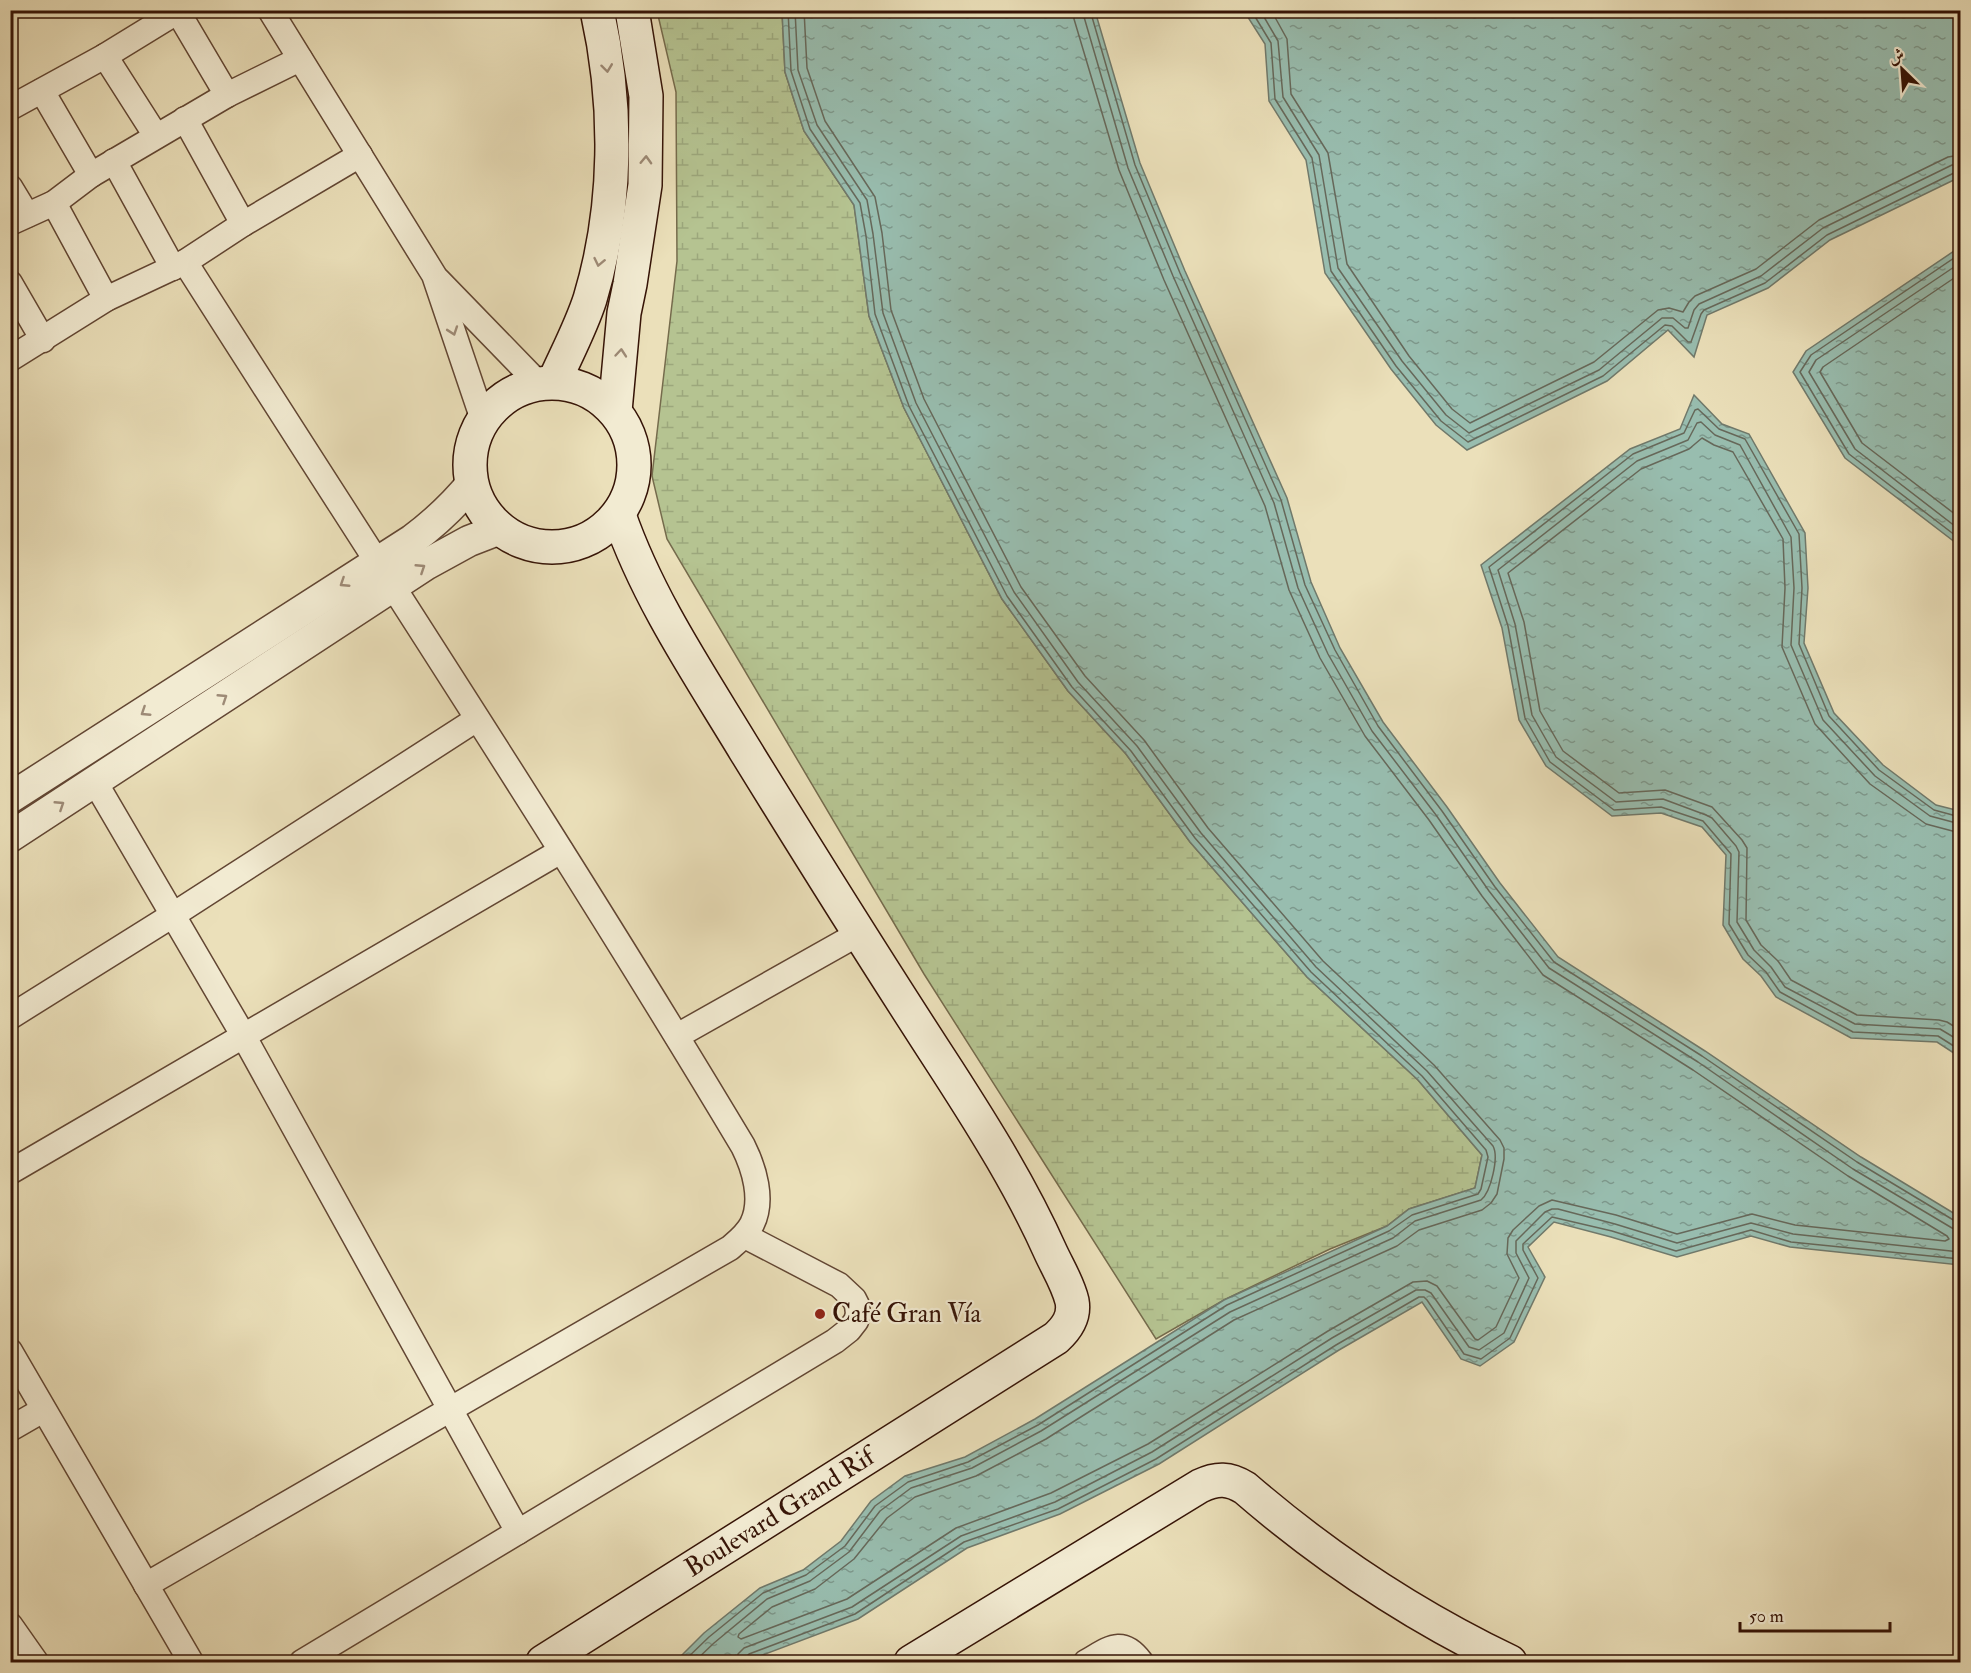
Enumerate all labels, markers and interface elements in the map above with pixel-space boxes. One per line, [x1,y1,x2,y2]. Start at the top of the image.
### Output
north arrow [1872,39,1932,99]
text: ش [1885,44,1908,69]
one-way arrow [600,63,613,73]
one-way arrow [640,155,653,164]
one-way arrow [593,257,606,267]
one-way arrow [445,325,458,336]
one-way arrow [614,348,627,357]
one-way arrow [414,564,425,575]
one-way arrow [340,576,350,588]
one-way arrow [217,694,227,706]
one-way arrow [140,704,151,715]
one-way arrow [53,801,64,812]
place label: Café Gran Vía [832,1298,982,1330]
marker: Café Gran Vía [813,1307,827,1321]
street label: Boulevard Grand Rif [679,1439,883,1584]
scale bar [1740,1595,1890,1633]
text: 50 m [1749,1605,1784,1628]

